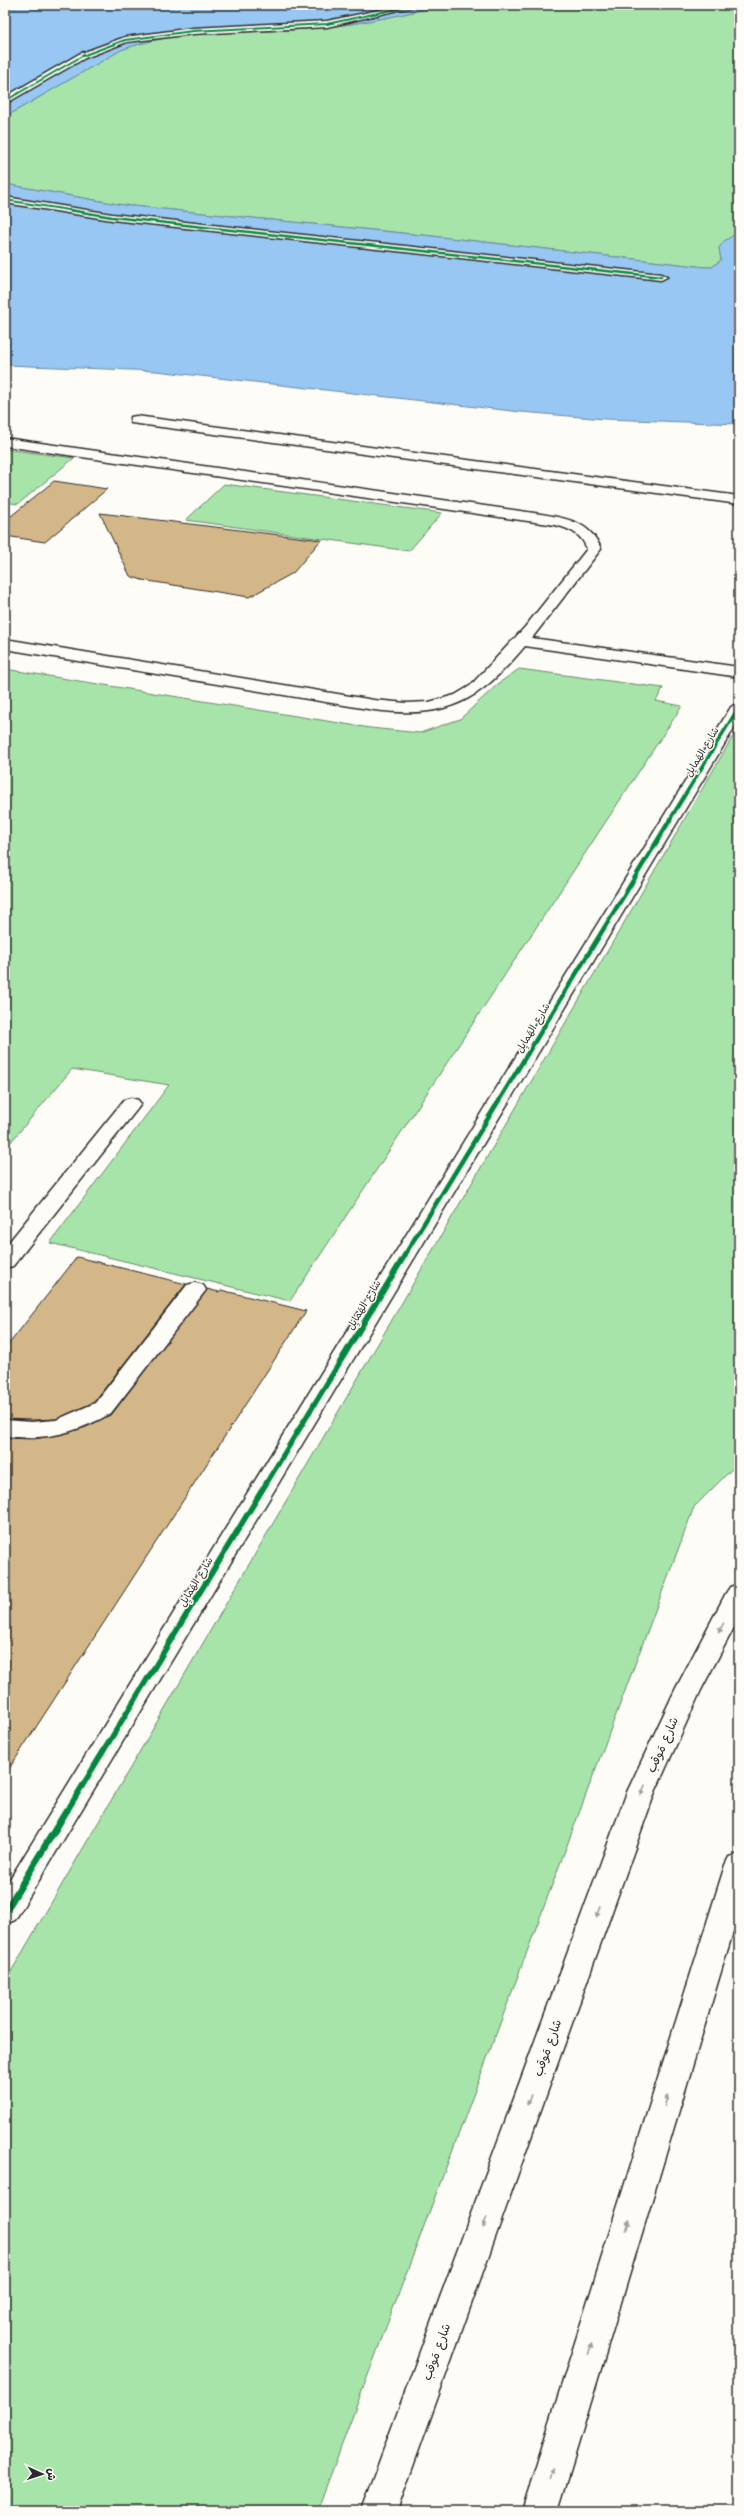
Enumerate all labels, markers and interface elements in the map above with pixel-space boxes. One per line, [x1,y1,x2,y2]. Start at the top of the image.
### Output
street label: شارع الهَمايِل [681,724,723,780]
street label: شارع الهَمايِل [512,1000,554,1056]
street label: شارع الهَمايِل [343,1277,385,1333]
street label: شارع الهَمايِل [175,1554,217,1610]
one-way arrow [718,1622,724,1634]
street label: شارع مَوقب [642,1714,684,1776]
one-way arrow [640,1784,646,1795]
one-way arrow [595,1906,601,1918]
street label: شارع مَوقب [529,2017,567,2079]
one-way arrow [526,2094,532,2106]
one-way arrow [663,2095,669,2107]
one-way arrow [481,2216,487,2228]
one-way arrow [625,2219,631,2231]
street label: شارع مَوقب [418,2321,456,2383]
one-way arrow [587,2343,593,2355]
north arrow [22,2454,62,2494]
one-way arrow [549,2467,555,2479]
text: ش [42,2468,60,2481]

